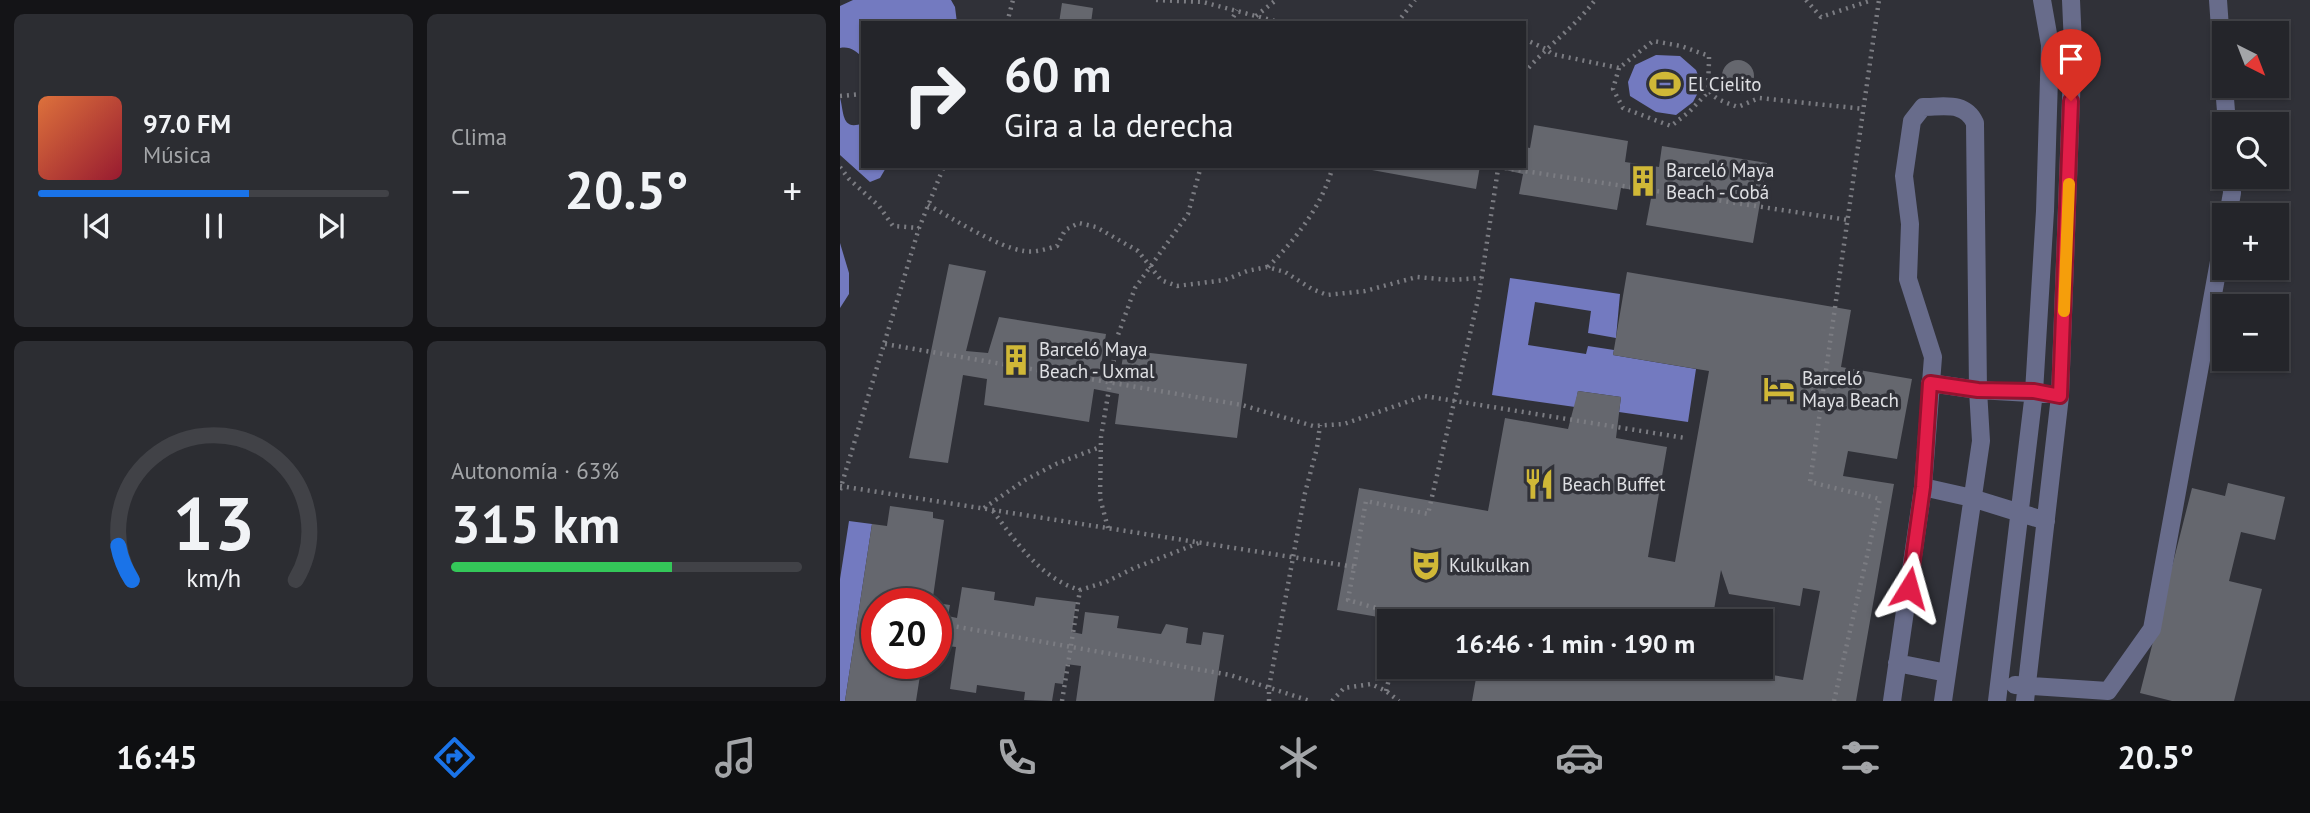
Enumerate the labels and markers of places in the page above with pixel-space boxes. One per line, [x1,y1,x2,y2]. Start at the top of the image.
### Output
pin [2041,29,2101,101]
sports icon: El Cielito [1648,67,1682,101]
place label: El Cielito [1688,72,1761,96]
place label: Barceló Maya Beach - Cobá [1666,158,1774,204]
building icon: Barceló Maya Beach - Cobá [1626,164,1660,198]
place label: Barceló Maya Beach - Uxmal [1039,337,1155,383]
building icon: Barceló Maya Beach - Uxmal [999,343,1033,377]
place label: Barceló Maya Beach [1802,366,1899,412]
hotel icon: Barceló Maya Beach [1762,372,1796,406]
restaurant icon: Beach Buffet [1522,467,1556,501]
place label: Beach Buffet [1562,472,1666,496]
theatre icon: Kulkulkan [1409,548,1443,582]
place label: Kulkulkan [1449,553,1530,577]

